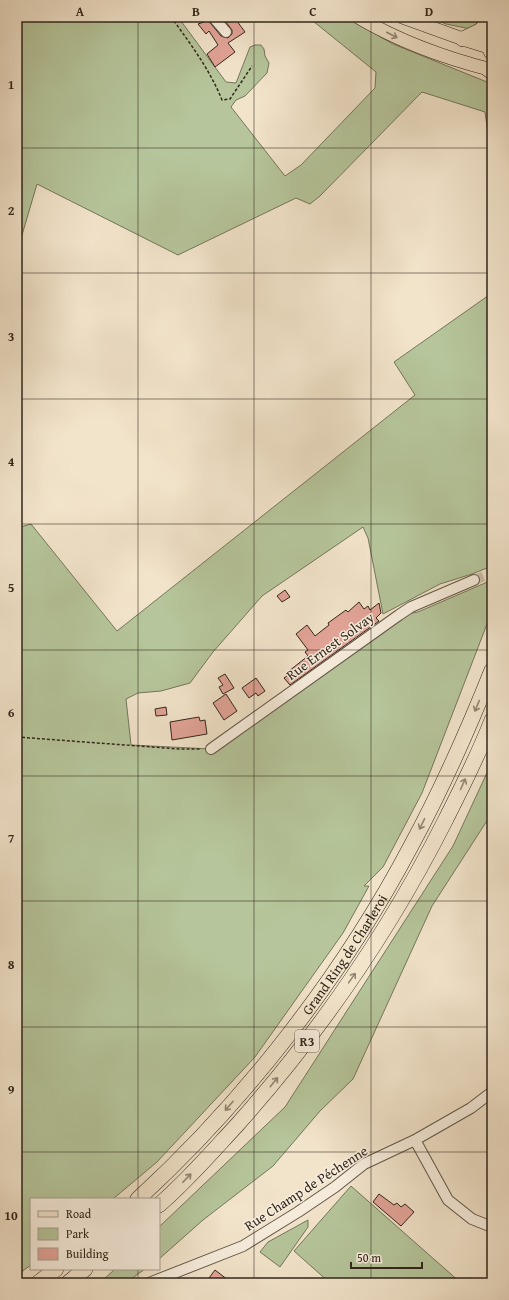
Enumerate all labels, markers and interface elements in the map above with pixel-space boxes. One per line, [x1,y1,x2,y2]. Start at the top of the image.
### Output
text: A [76,2,85,21]
text: B [192,2,200,21]
text: C [309,2,317,21]
text: D [425,2,433,21]
one-way arrow [386,32,398,39]
text: 1 [8,75,14,94]
text: 2 [8,201,15,220]
text: 3 [8,327,14,346]
text: 4 [8,452,15,471]
text: 5 [8,578,15,597]
street label: Rue Ernest Solvay [282,607,378,685]
one-way arrow [473,700,481,712]
text: 6 [8,703,15,722]
one-way arrow [460,778,468,790]
one-way arrow [418,818,425,830]
text: 7 [8,829,15,848]
street label: Grand Ring de Charleroi [297,890,392,1019]
text: 8 [8,955,15,974]
one-way arrow [348,973,356,984]
road number: R3 [295,1030,319,1052]
one-way arrow [270,1076,279,1087]
text: 9 [8,1080,15,1099]
one-way arrow [225,1100,234,1111]
street label: Rue Champ de Péchenne [240,1140,372,1235]
one-way arrow [182,1173,192,1183]
legend [30,1198,160,1270]
text: Road [66,1205,92,1222]
text: 10 [4,1206,18,1225]
text: Park [66,1225,90,1242]
scale bar [351,1244,422,1270]
text: Building [66,1245,109,1262]
text: 50 m [357,1249,381,1266]

